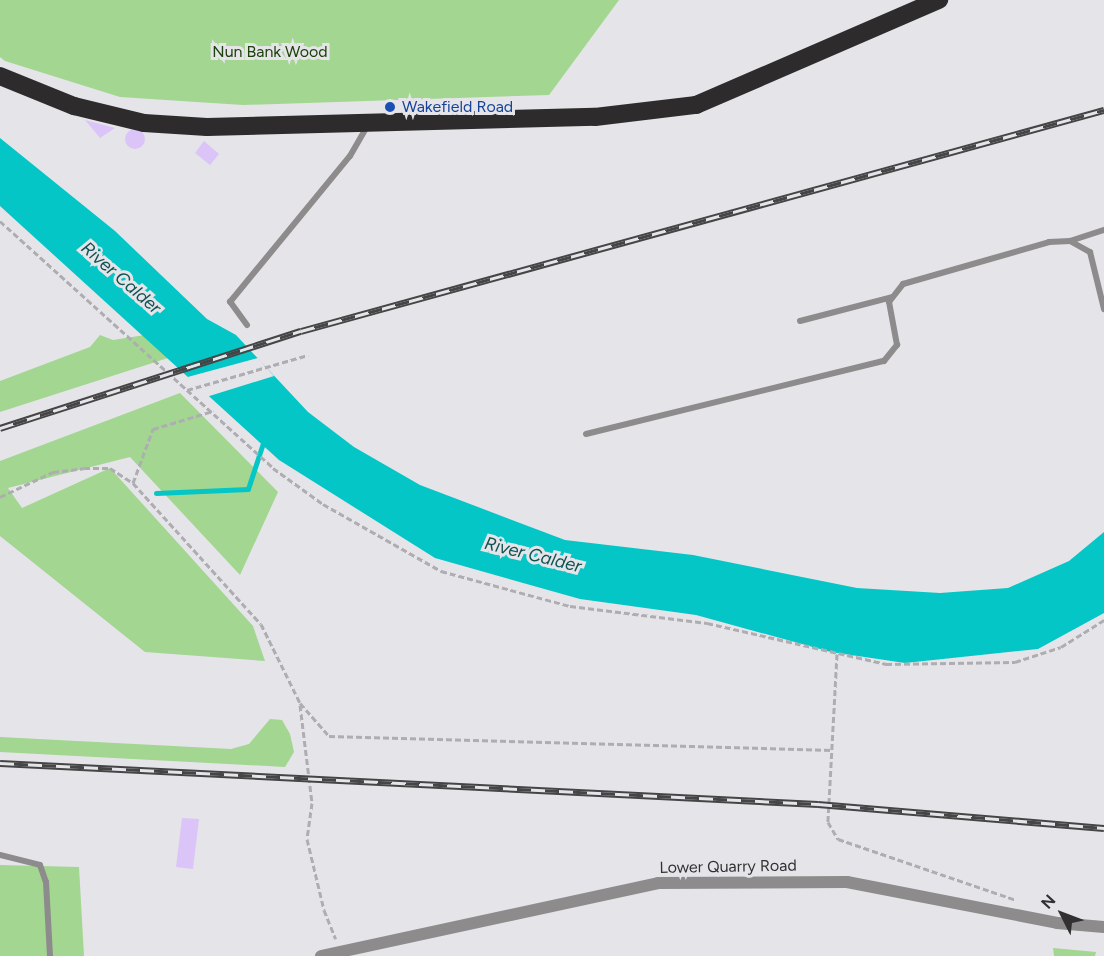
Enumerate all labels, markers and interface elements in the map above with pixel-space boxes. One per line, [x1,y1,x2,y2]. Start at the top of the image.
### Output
park label: Nun Bank Wood [212,42,328,62]
place label: Wakefield Road [402,97,513,117]
marker: Wakefield Road [383,100,397,114]
water label: River Calder [77,237,165,319]
water label: River Calder [482,533,584,577]
street label: Lower Quarry Road [659,856,797,878]
north arrow [1032,884,1092,944]
text: N [1037,891,1059,913]

